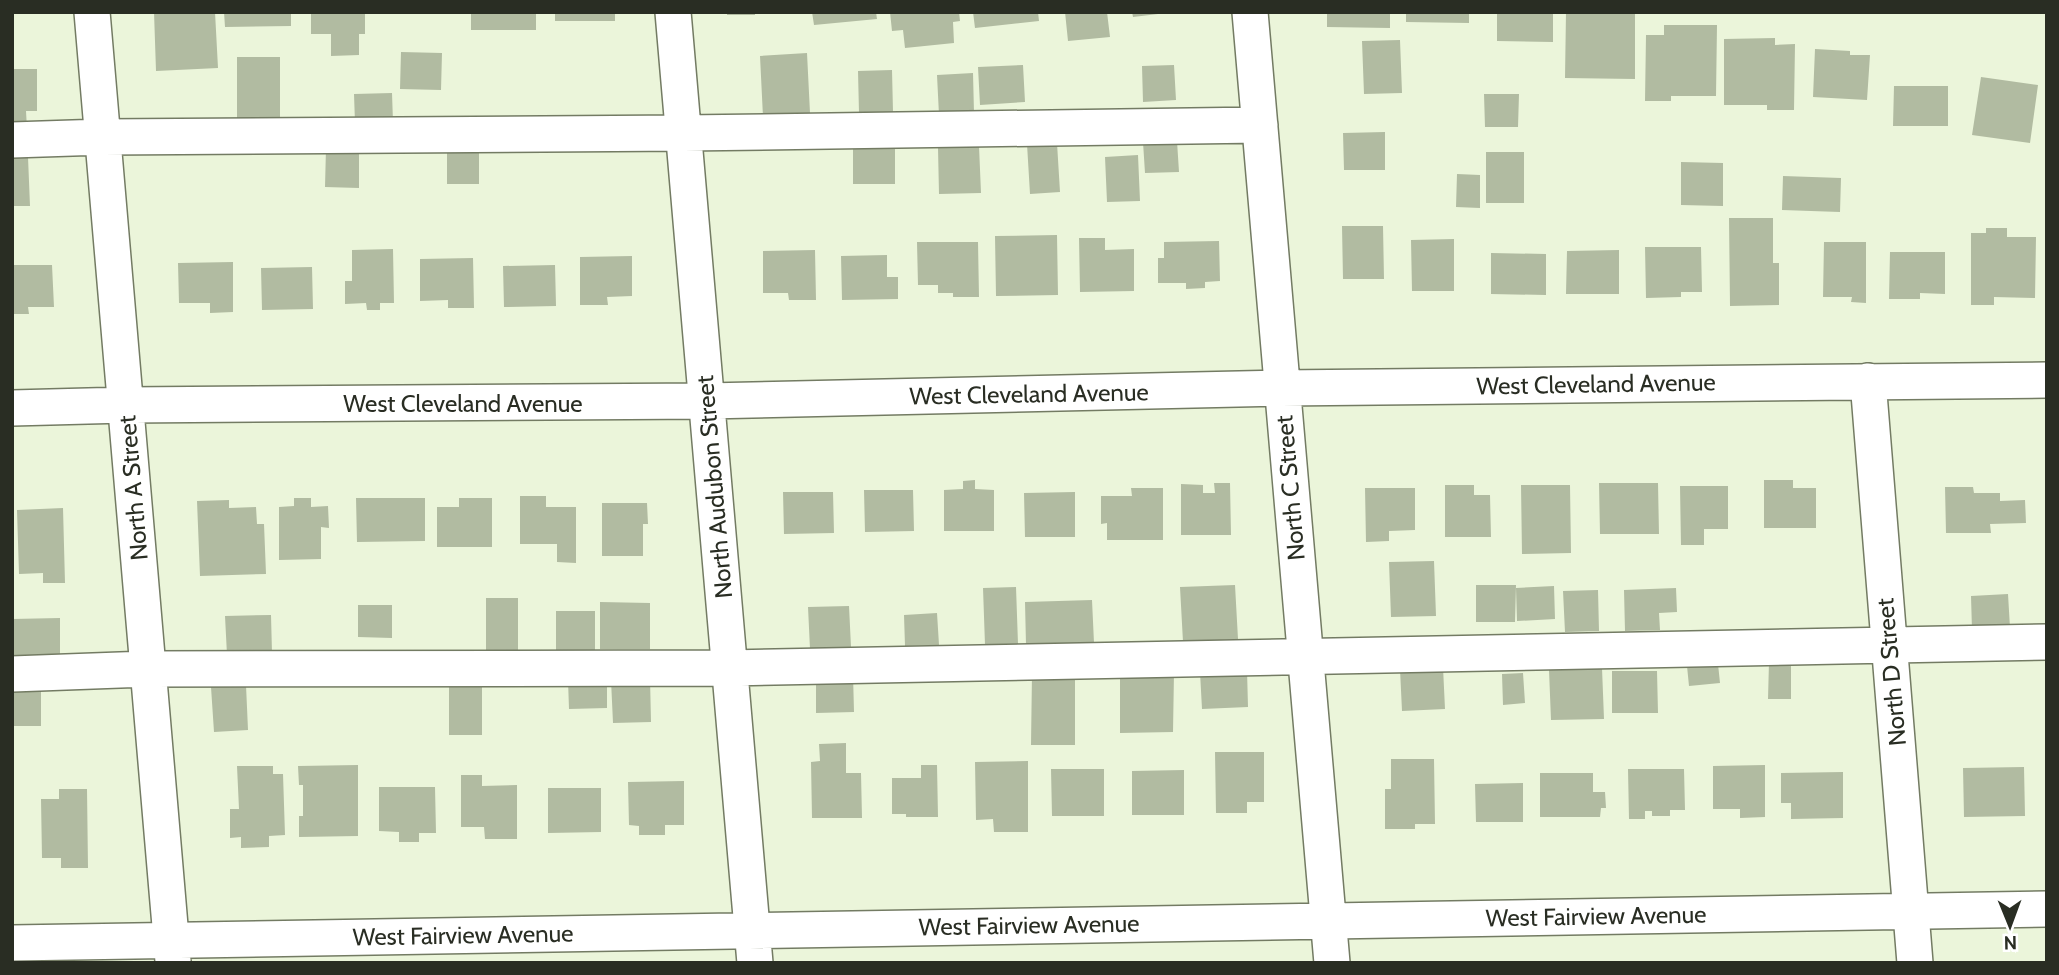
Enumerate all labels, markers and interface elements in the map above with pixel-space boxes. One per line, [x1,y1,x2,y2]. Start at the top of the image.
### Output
street label: West Cleveland Avenue [1476,367,1716,401]
street label: North Audubon Street [690,374,738,600]
street label: West Cleveland Avenue [909,377,1149,411]
street label: West Cleveland Avenue [343,389,583,418]
street label: North A Street [112,414,154,562]
street label: North C Street [1269,414,1311,562]
street label: North D Street [1870,597,1912,747]
north arrow [1975,891,2045,961]
street label: West Fairview Avenue [1485,900,1707,932]
street label: West Fairview Avenue [918,909,1140,941]
street label: West Fairview Avenue [352,919,574,951]
text: N [2003,931,2017,954]

